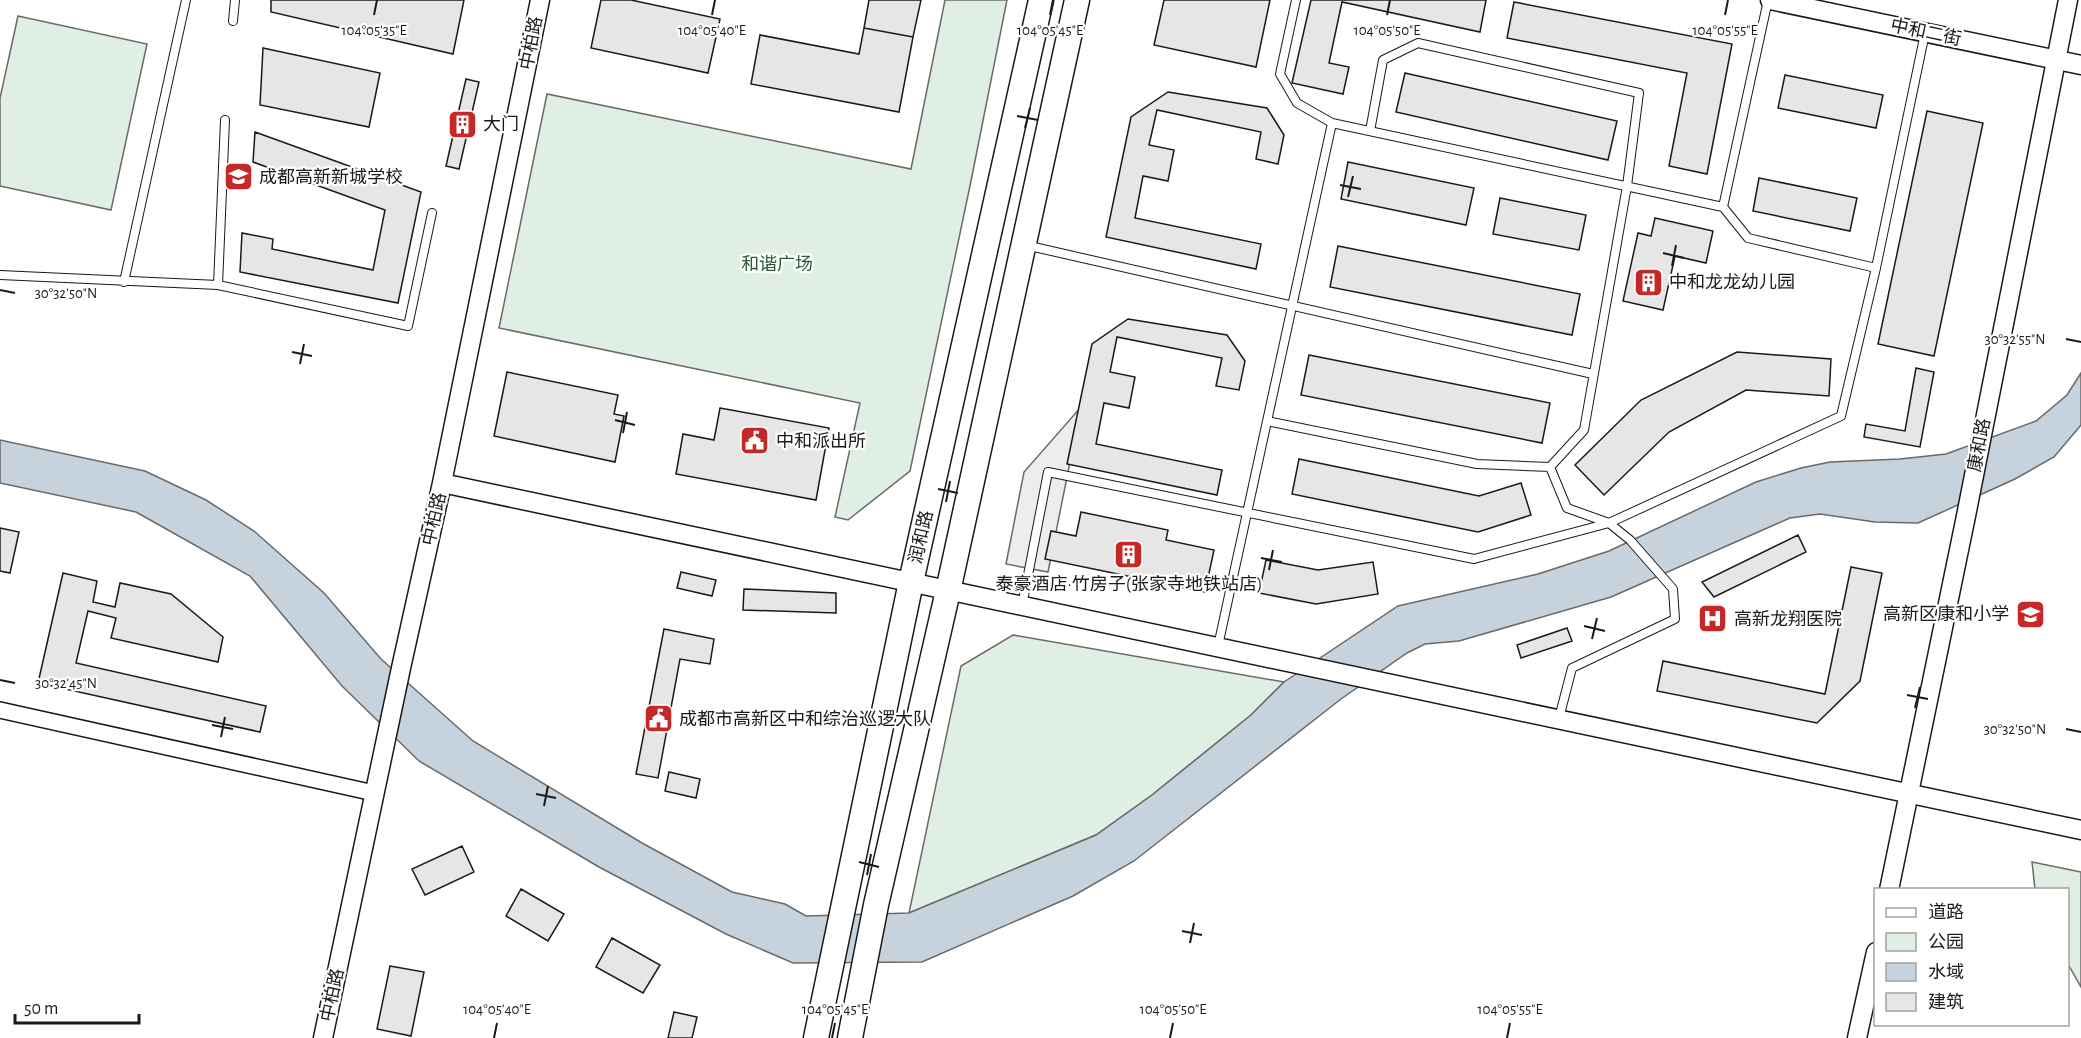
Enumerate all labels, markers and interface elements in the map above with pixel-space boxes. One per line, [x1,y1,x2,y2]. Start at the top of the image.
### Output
street label: 中柏路 [516,15,546,71]
street label: 中和二街 [1889,15,1963,49]
text: 104°05'35"E [341,23,407,38]
text: 104°05'40"E [678,23,746,38]
text: 104°05'45"E [1017,23,1083,38]
text: 104°05'50"E [1354,23,1421,38]
text: 104°05'55"E [1692,23,1758,38]
building icon: 大门 [446,108,478,140]
place label: 大门 [483,114,519,134]
school or university icon: 成都高新新城学校 [222,161,254,193]
place label: 成都高新新城学校 [259,167,403,187]
park label: 和谐广场 [741,254,813,274]
building icon: 中和龙龙幼儿园 [1632,266,1664,298]
place label: 中和龙龙幼儿园 [1669,272,1795,292]
text: 30°32'50"N [35,286,97,301]
text: 30°32'55"N [1985,332,2045,347]
street label: 康和路 [1964,417,1994,473]
public building icon: 中和派出所 [739,425,771,457]
place label: 中和派出所 [776,431,866,451]
street label: 中柏路 [418,490,450,548]
street label: 润和路 [905,508,937,566]
building icon: 泰豪酒店·竹房子(张家寺地铁站店) [1113,539,1145,571]
place label: 泰豪酒店·竹房子(张家寺地铁站店) [996,574,1262,594]
school or university icon: 高新区康和小学 [2014,598,2046,630]
hospital icon: 高新龙翔医院 [1697,603,1729,635]
place label: 高新区康和小学 [1883,604,2009,624]
place label: 高新龙翔医院 [1734,609,1842,629]
text: 30°32'45"N [35,676,97,691]
public building icon: 成都市高新区中和综治巡逻大队 [642,703,674,735]
place label: 成都市高新区中和综治巡逻大队 [679,709,931,729]
text: 30°32'50"N [1984,722,2046,737]
legend [1874,888,2069,1026]
text: 道路 [1928,902,1964,922]
text: 公园 [1928,933,1964,952]
text: 水域 [1928,963,1964,982]
street label: 中柏路 [317,967,347,1023]
scale bar [15,987,140,1025]
text: 建筑 [1928,992,1964,1012]
text: 50 m [24,1000,58,1018]
text: 104°05'40"E [463,1002,531,1017]
text: 104°05'45"E [802,1002,868,1017]
text: 104°05'50"E [1140,1002,1207,1017]
text: 104°05'55"E [1477,1002,1543,1017]

